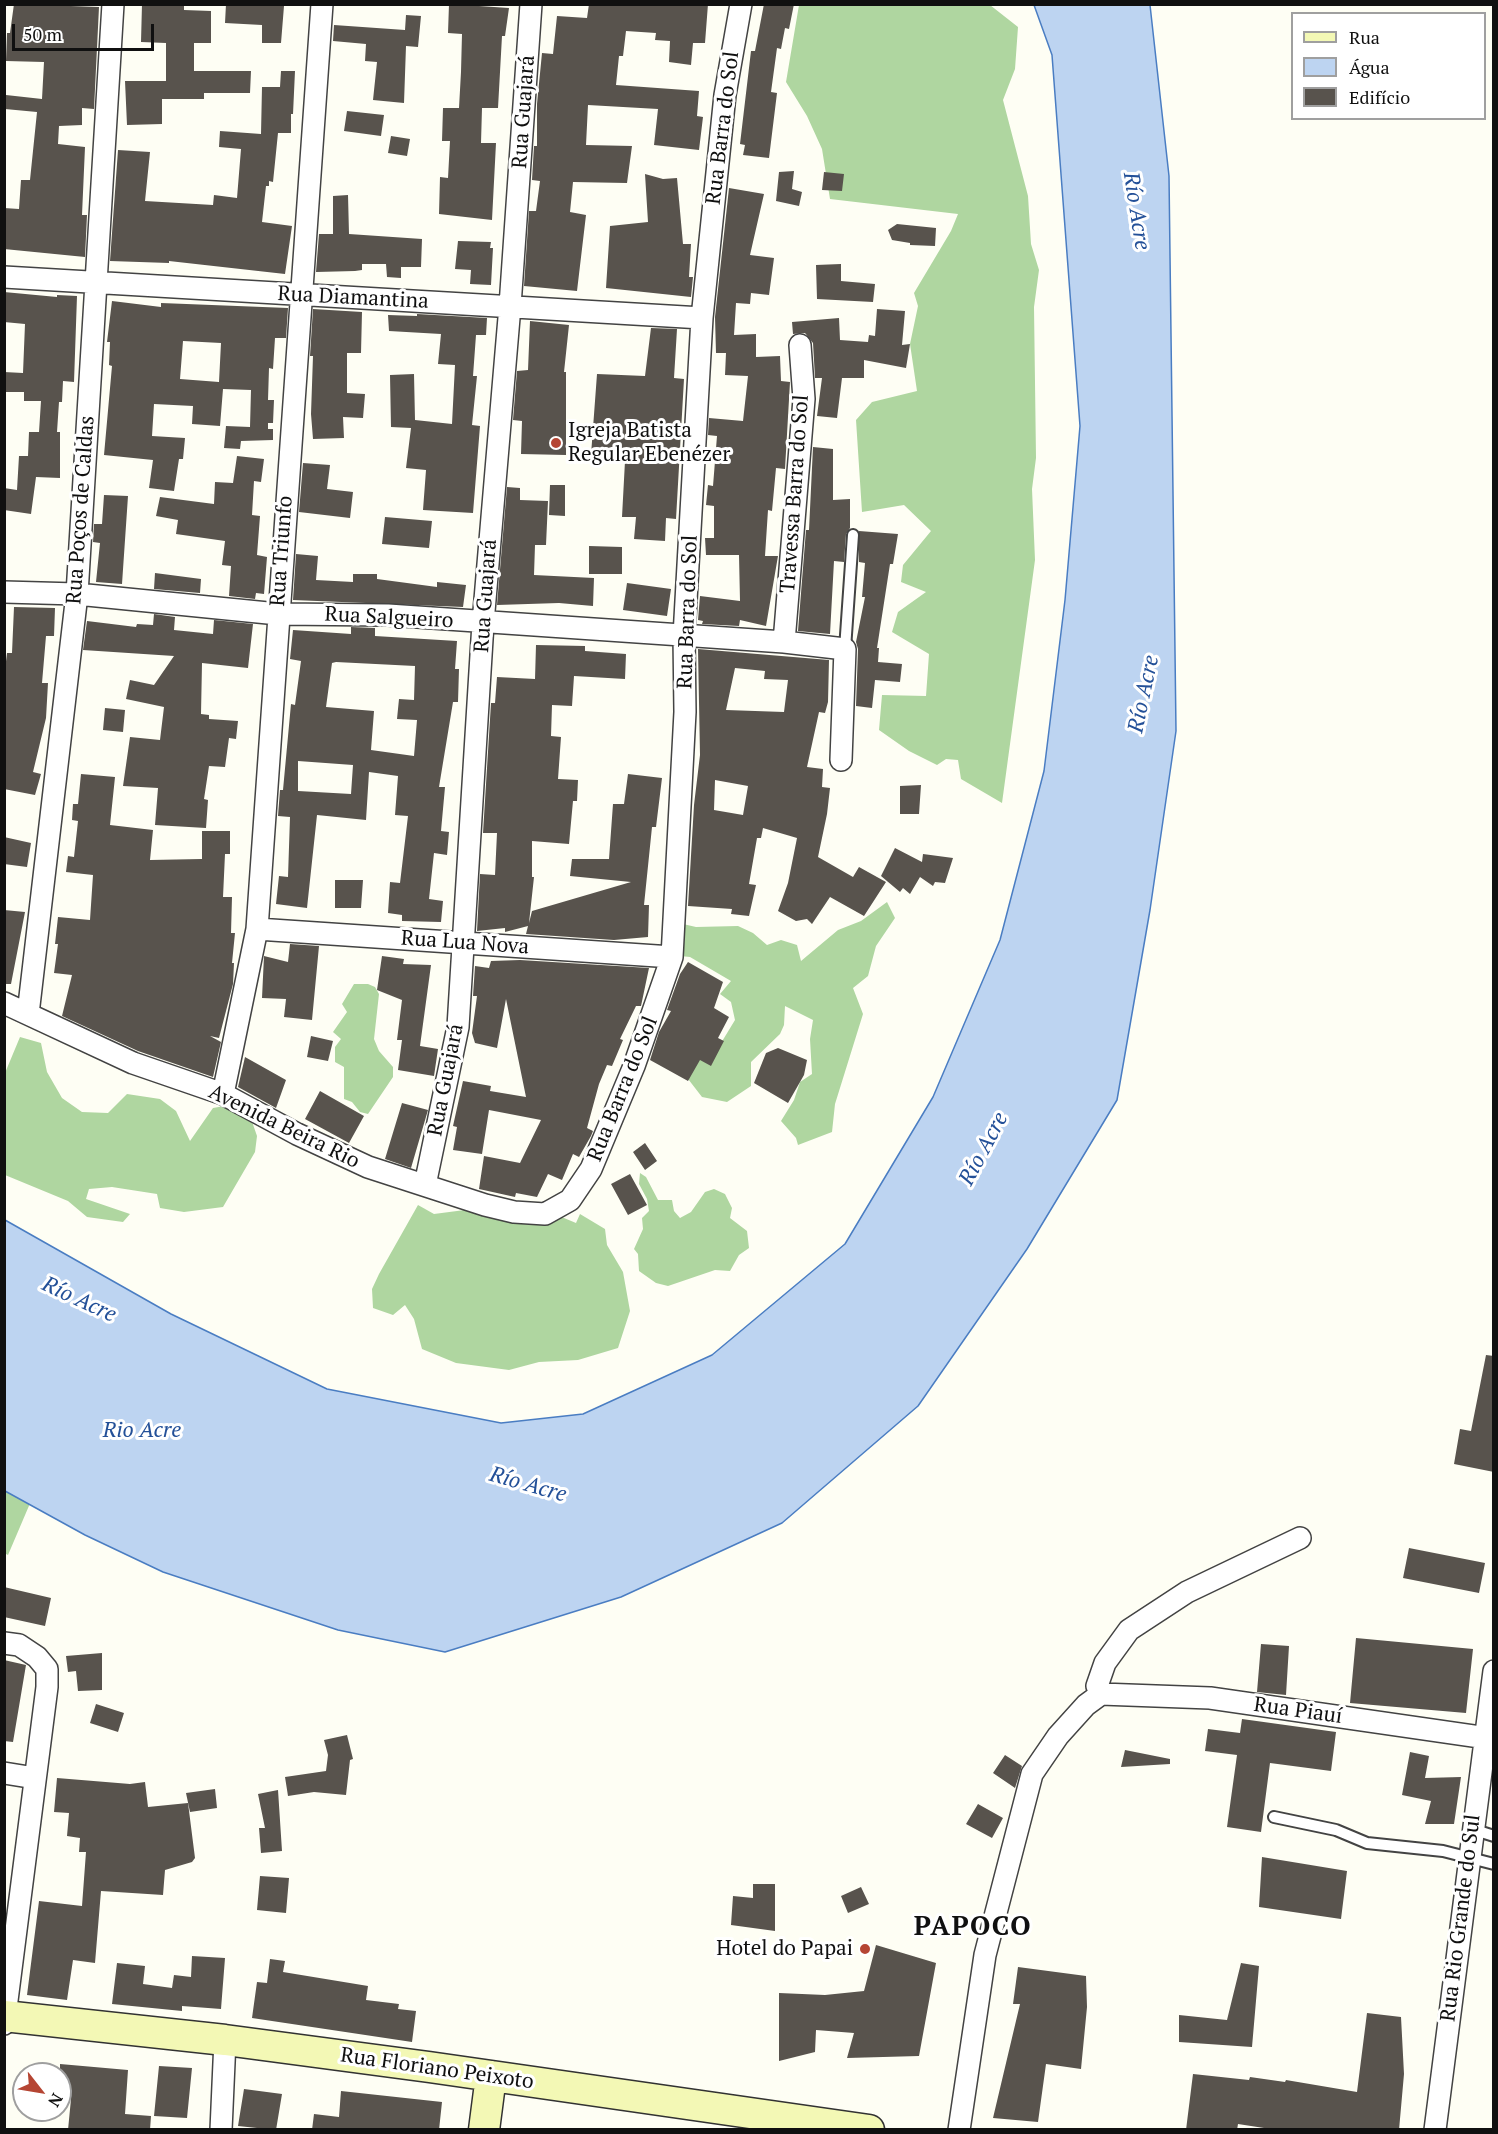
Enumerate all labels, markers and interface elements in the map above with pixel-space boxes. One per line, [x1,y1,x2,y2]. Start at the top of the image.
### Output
scale bar [15,12,158,50]
legend [1291,12,1486,120]
text: 50 m [23,22,62,46]
text: Rua [1349,25,1380,49]
street label: Rua Barra do Sol [701,50,745,206]
street label: Rua Guajará [507,54,541,170]
text: Água [1349,55,1390,79]
text: Edifício [1349,85,1410,109]
water label: Río Acre [1117,170,1155,252]
street label: Rua Diamantina [277,281,429,315]
street label: Travessa Barra do Sol [776,394,814,594]
street label: Rua Poços de Caldas [62,415,100,605]
place label: Igreja Batista Regular Ebenézer [568,418,730,468]
marker: Igreja Batista Regular Ebenézer [549,436,563,450]
street label: Rua Triunfo [266,495,298,607]
street label: Rua Barra do Sol [673,535,703,689]
street label: Rua Guajará [469,538,503,654]
street label: Rua Salgueiro [324,602,454,634]
water label: Río Acre [1123,653,1165,735]
street label: Rua Lua Nova [400,926,530,960]
street label: Rua Barra do Sol [582,1013,664,1165]
street label: Rua Guajará [423,1022,469,1138]
street label: Avenida Beira Rio [204,1080,364,1174]
water label: Río Acre [954,1108,1014,1190]
water label: Río Acre [38,1271,120,1329]
water label: Rio Acre [103,1418,181,1444]
water label: Río Acre [487,1461,569,1509]
street label: Rua Piauí [1252,1692,1344,1730]
street label: Rua Rio Grande do Sul [1436,1813,1486,2023]
district label: PAPOCO [914,1911,1032,1943]
place label: Hotel do Papai [716,1936,853,1962]
marker: Hotel do Papai [858,1942,872,1956]
street label: Rua Floriano Peixoto [339,2043,535,2095]
north arrow [12,2062,72,2122]
text: N [43,2089,68,2111]

